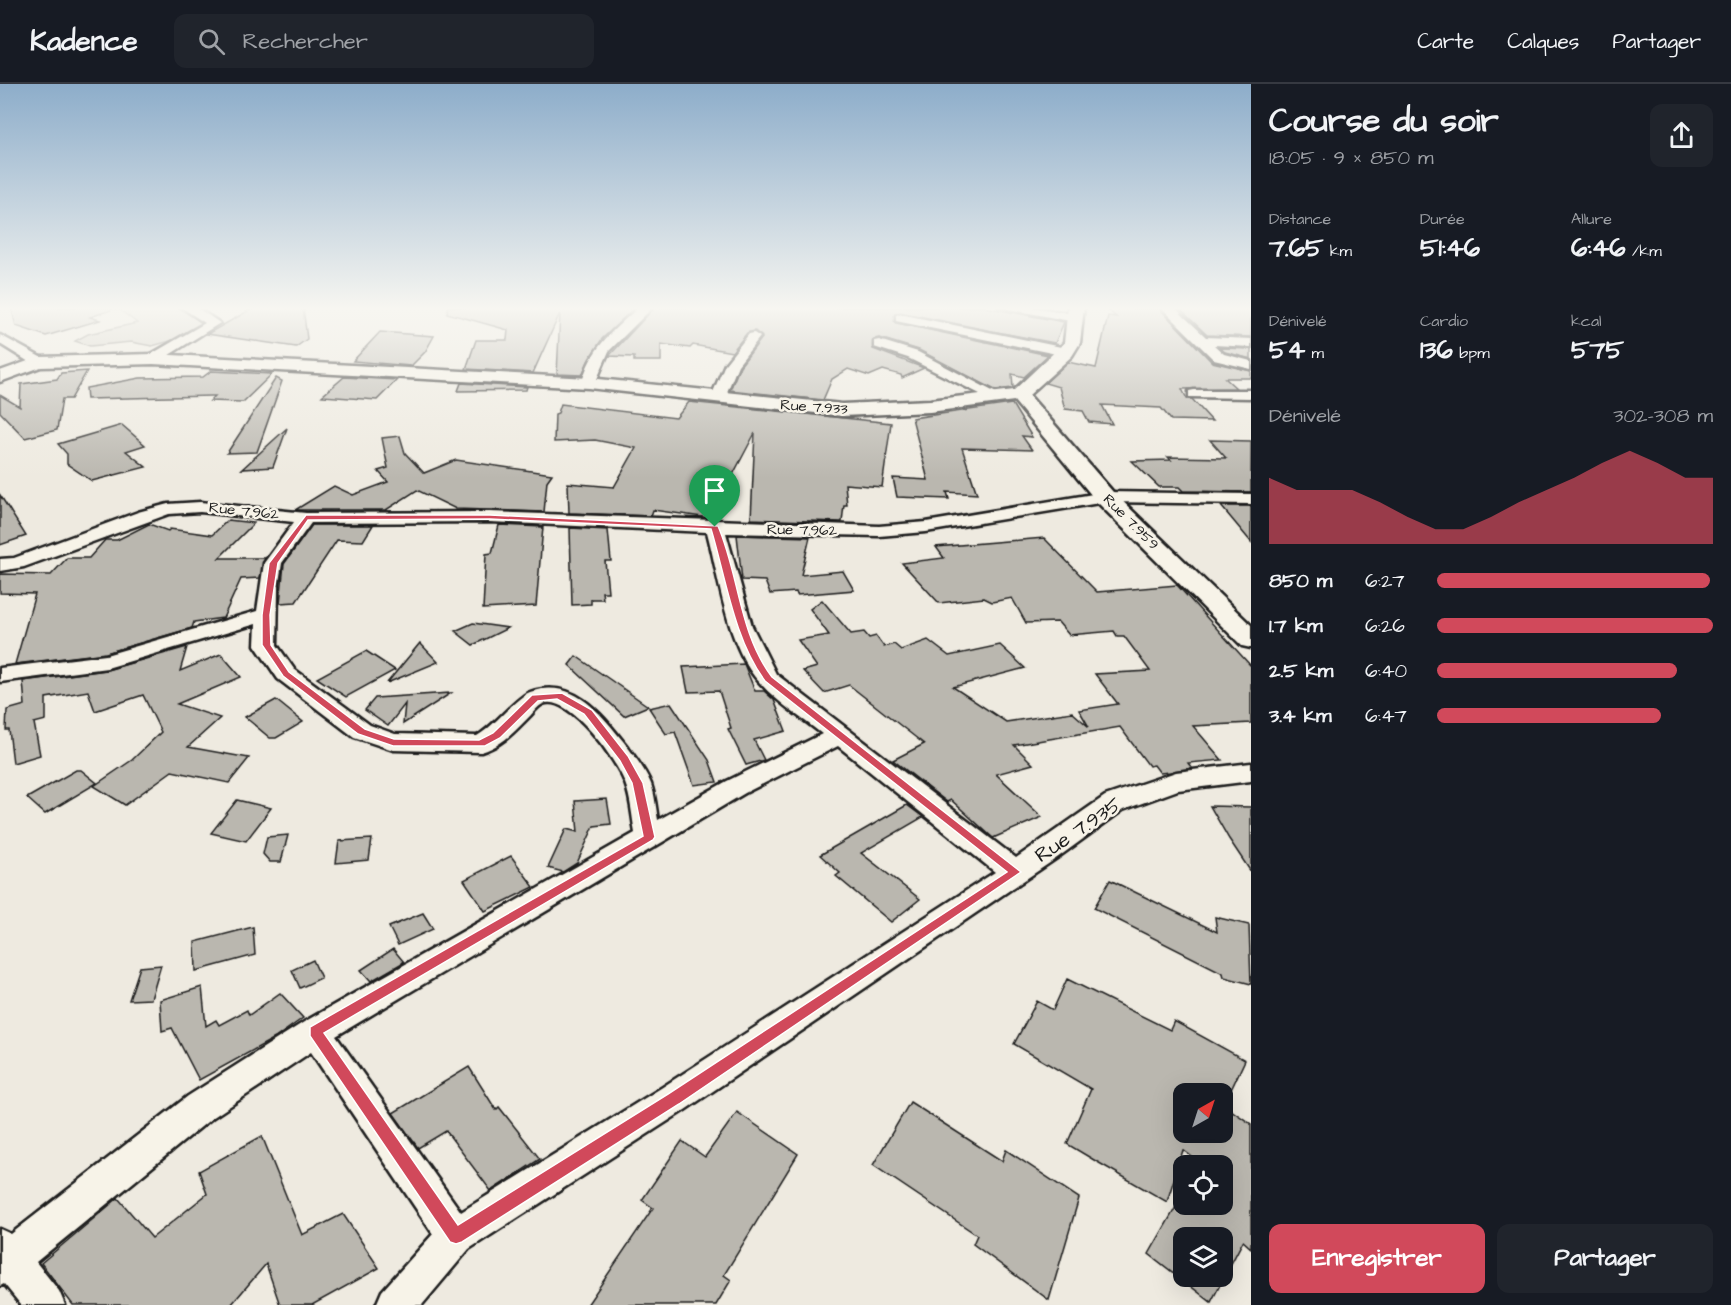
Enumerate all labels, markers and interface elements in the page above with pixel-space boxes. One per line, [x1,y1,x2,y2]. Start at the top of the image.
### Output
search box [174,14,594,68]
text: Kadence [30,22,138,61]
icon: search [195,25,228,58]
text: Rechercher [243,26,368,57]
text: Carte [1417,27,1474,56]
text: Calques [1507,27,1579,56]
text: Partager [1612,27,1701,56]
text: Course du soir [1269,98,1499,144]
button: share [1650,104,1713,167]
text: 18:05 · 9 × 850 m [1269,144,1434,172]
text: Distance [1269,208,1331,230]
text: Durée [1420,208,1465,230]
text: Allure [1571,208,1612,230]
text: 7.65 [1269,230,1323,266]
text: 51:46 [1420,230,1480,266]
text: 6:46 [1571,230,1626,266]
text: km [1323,240,1352,262]
text: /km [1626,240,1662,262]
text: Dénivelé [1269,310,1327,332]
text: Cardio [1420,310,1468,332]
text: kcal [1571,310,1602,332]
text: 54 [1269,332,1305,368]
text: 136 [1420,332,1453,368]
text: 575 [1571,332,1624,368]
text: m [1305,342,1324,364]
text: bpm [1453,342,1490,364]
street label: Rue 7.933 [780,394,849,420]
text: Dénivelé [1269,402,1341,430]
text: 302–308 m [1613,402,1713,430]
pin [689,465,740,527]
icon: arrive [698,474,731,507]
street label: Rue 7.959 [1098,489,1164,555]
street label: Rue 7.962 [208,497,280,525]
street label: Rue 7.962 [767,519,838,541]
text: 850 m [1269,567,1332,595]
text: 6:27 [1365,567,1405,595]
text: 1.7 km [1269,612,1323,640]
text: 6:26 [1365,612,1405,640]
text: 2.5 km [1269,657,1333,685]
text: 6:40 [1365,657,1407,685]
text: 3.4 km [1269,702,1331,730]
text: 6:47 [1365,702,1407,730]
street label: Rue 7.935 [1029,790,1127,870]
north arrow [1173,1083,1233,1143]
map controls [1173,1083,1233,1287]
button: locate [1173,1155,1233,1215]
button: Enregistrer [1269,1224,1485,1293]
button: Partager [1497,1224,1713,1293]
button: layers [1173,1227,1233,1287]

